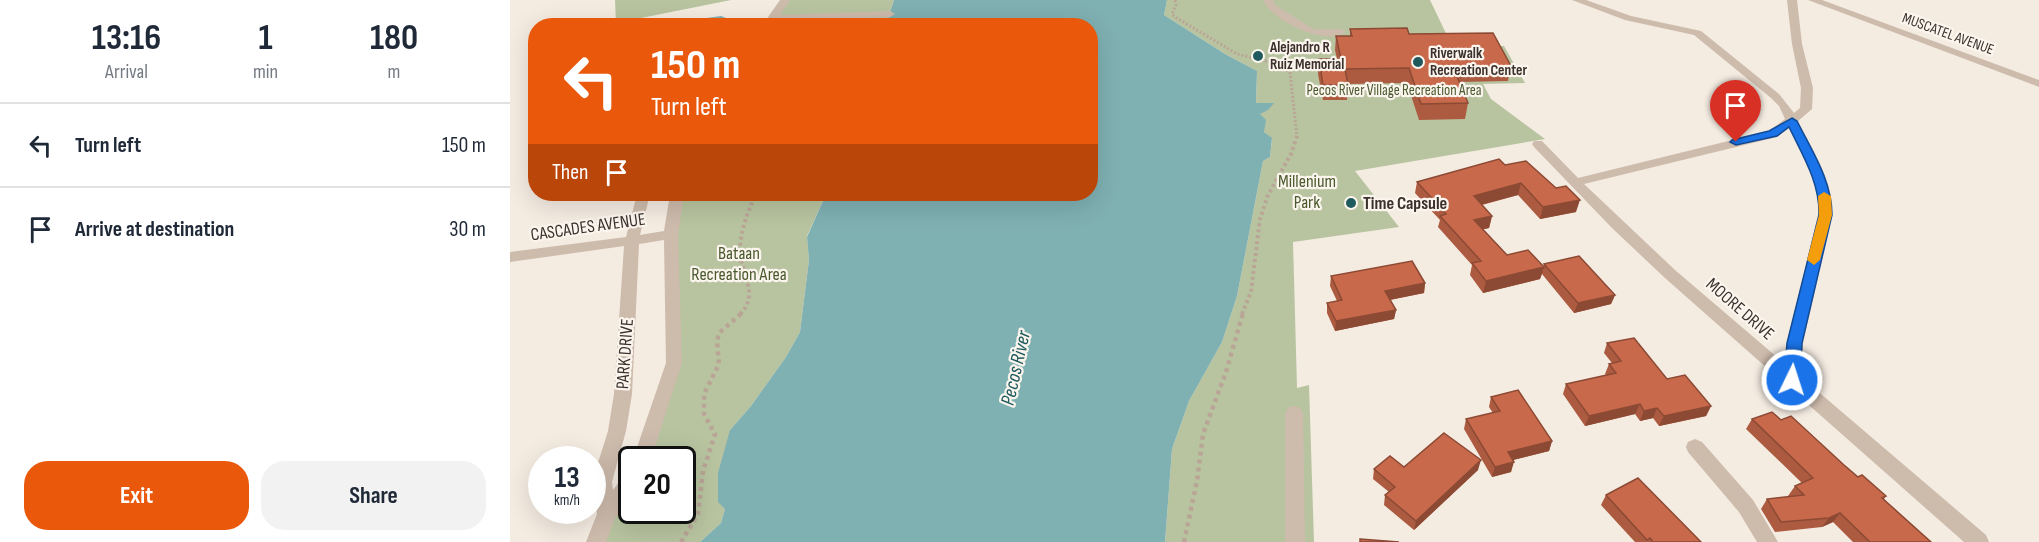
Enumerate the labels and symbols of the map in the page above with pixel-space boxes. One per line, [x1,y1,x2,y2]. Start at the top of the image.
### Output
street label: MUSCATEL AVENUE [1900,9,1996,59]
place label: Alejandro R Ruiz Memorial [1269,38,1344,74]
place label: Riverwalk Recreation Center [1430,44,1527,80]
marker: Alejandro R Ruiz Memorial [1251,49,1265,63]
marker: Riverwalk Recreation Center [1411,55,1425,69]
pin [1710,80,1761,142]
park label: Pecos River Village Recreation Area [1306,81,1482,100]
park label: Millenium Park [1278,171,1336,213]
place label: Time Capsule [1363,193,1447,214]
marker: Time Capsule [1344,196,1358,210]
street label: CASCADES AVENUE [529,209,647,245]
park label: Bataan Recreation Area [691,243,787,285]
street label: MOORE DRIVE [1702,274,1778,344]
street label: PARK DRIVE [612,318,638,390]
water label: Pecos River [996,327,1037,408]
position arrow [1760,348,1824,412]
speed limit sign: 20 [618,446,696,524]

